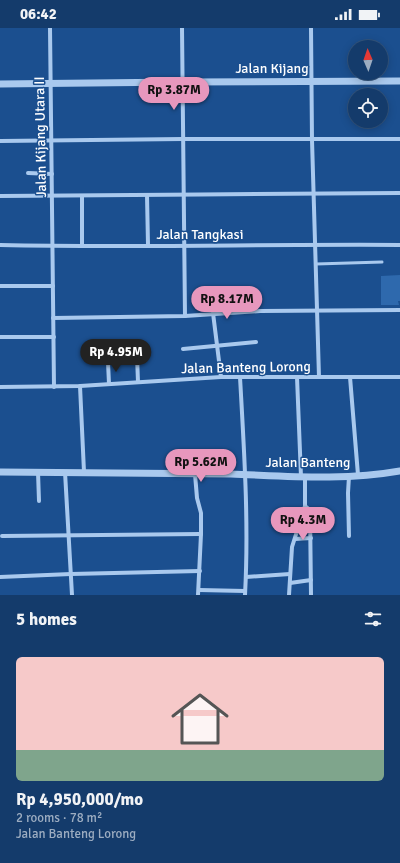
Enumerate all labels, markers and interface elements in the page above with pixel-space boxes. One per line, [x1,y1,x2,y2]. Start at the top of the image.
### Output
text: 06:42 [20,5,57,23]
north arrow [348,40,388,80]
map controls [348,40,388,128]
street label: Jalan Kijang [235,60,309,77]
street label: Jalan Kijang Utara II [31,76,50,198]
pin: Rp 3.87M [133,77,215,111]
text: Rp 3.87M [147,82,201,98]
button: locate [348,88,388,128]
street label: Jalan Tangkasi [156,226,244,243]
pin: Rp 8.17M [186,286,268,320]
text: Rp 8.17M [200,291,254,307]
pin: Rp 4.95M [75,339,157,373]
text: Rp 4.95M [89,344,143,360]
street label: Jalan Banteng Lorong [181,358,311,377]
pin: Rp 5.62M [160,449,242,483]
text: Rp 5.62M [174,454,228,470]
street label: Jalan Banteng [266,454,350,471]
pin: Rp 4.3M [266,507,340,541]
text: Rp 4.3M [280,512,326,528]
icon: filters [362,608,384,630]
text: 5 homes [16,609,77,630]
icon: home [164,683,236,755]
text: Rp 4,950,000/mo [16,789,143,810]
text: 2 rooms · 78 m² [16,810,102,826]
text: Jalan Banteng Lorong [16,826,136,842]

